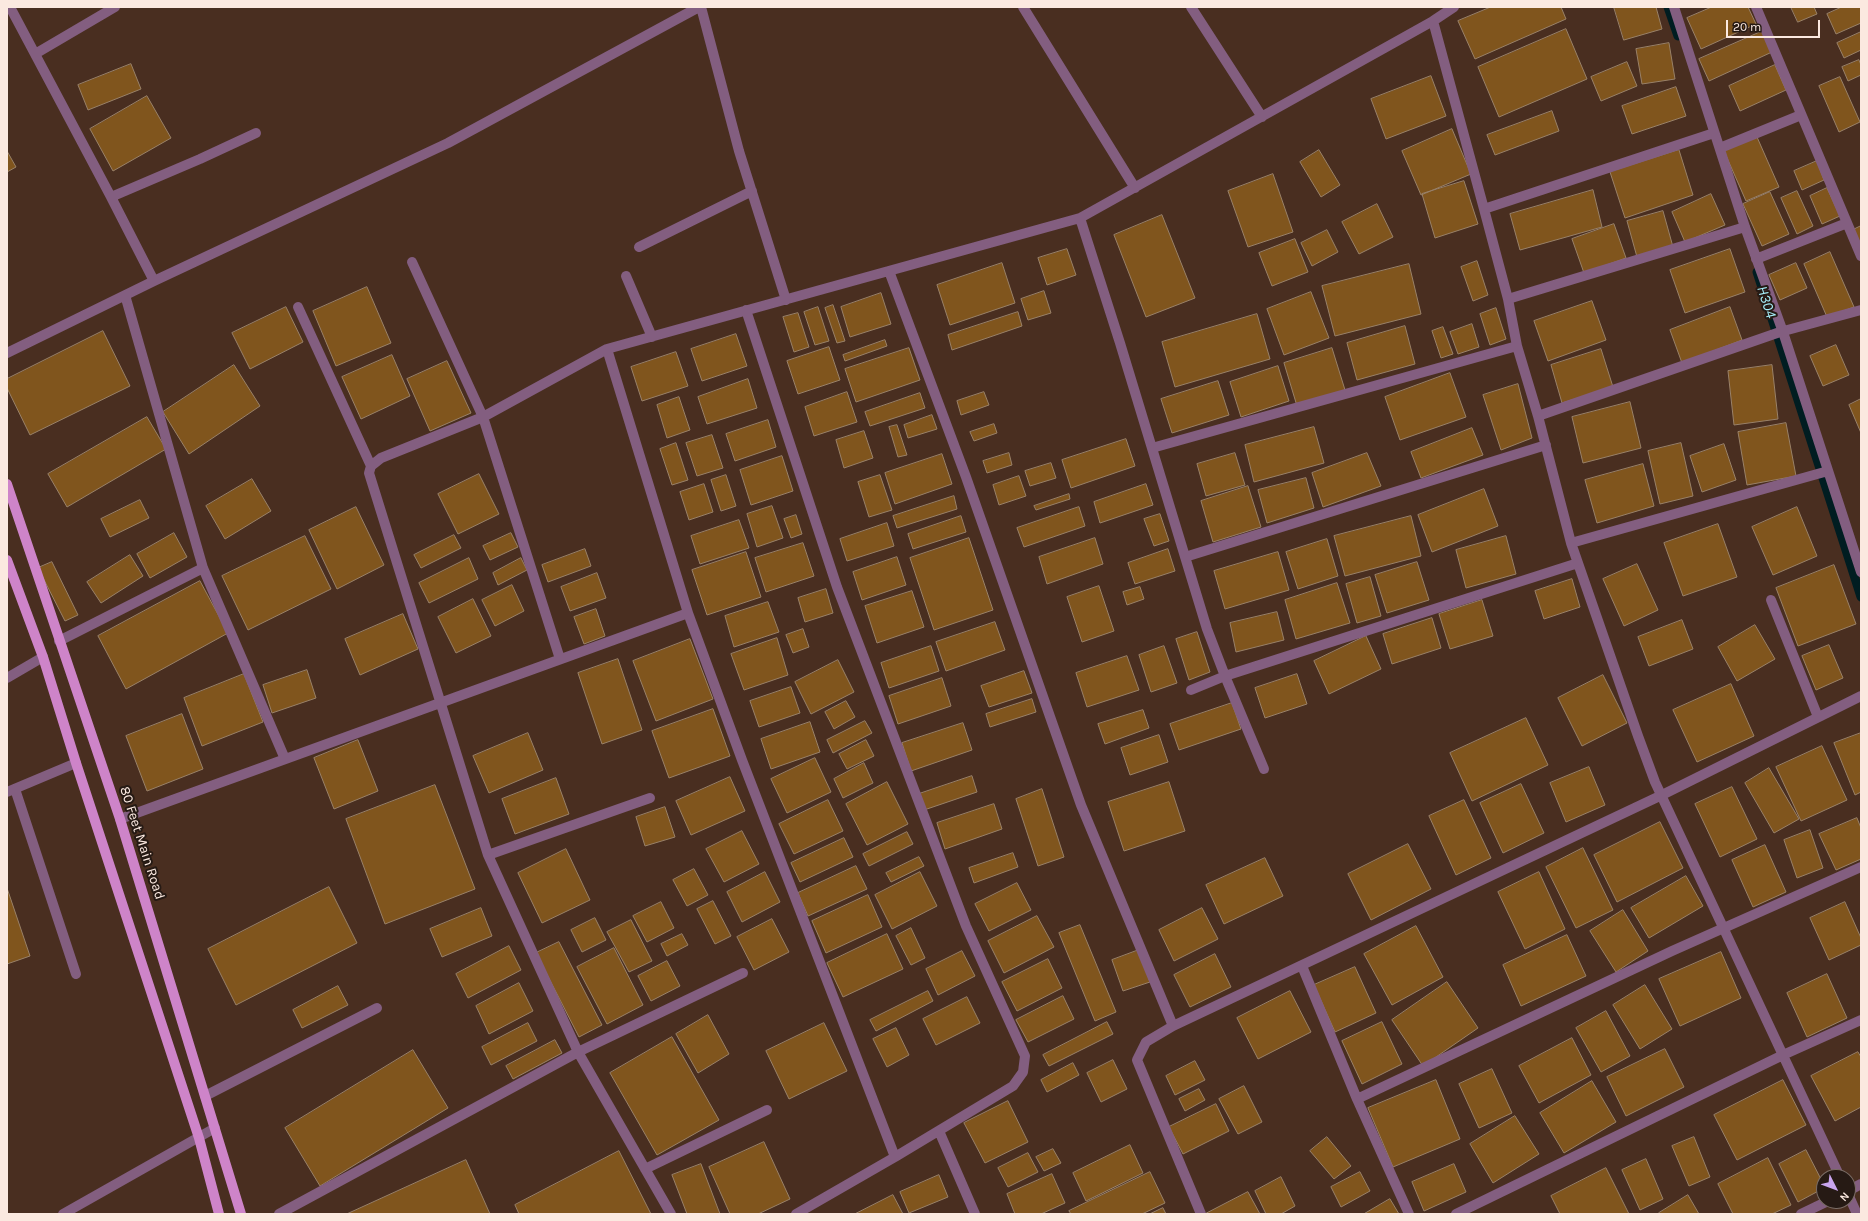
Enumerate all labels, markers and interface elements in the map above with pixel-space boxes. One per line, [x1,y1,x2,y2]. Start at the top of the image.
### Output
scale bar [1728,12,1822,38]
text: 20 m [1733,20,1761,34]
water label: H304 [1752,284,1780,320]
street label: 80 Feet Main Road [116,784,168,902]
north arrow [1816,1169,1856,1209]
text: N [1837,1189,1852,1204]

